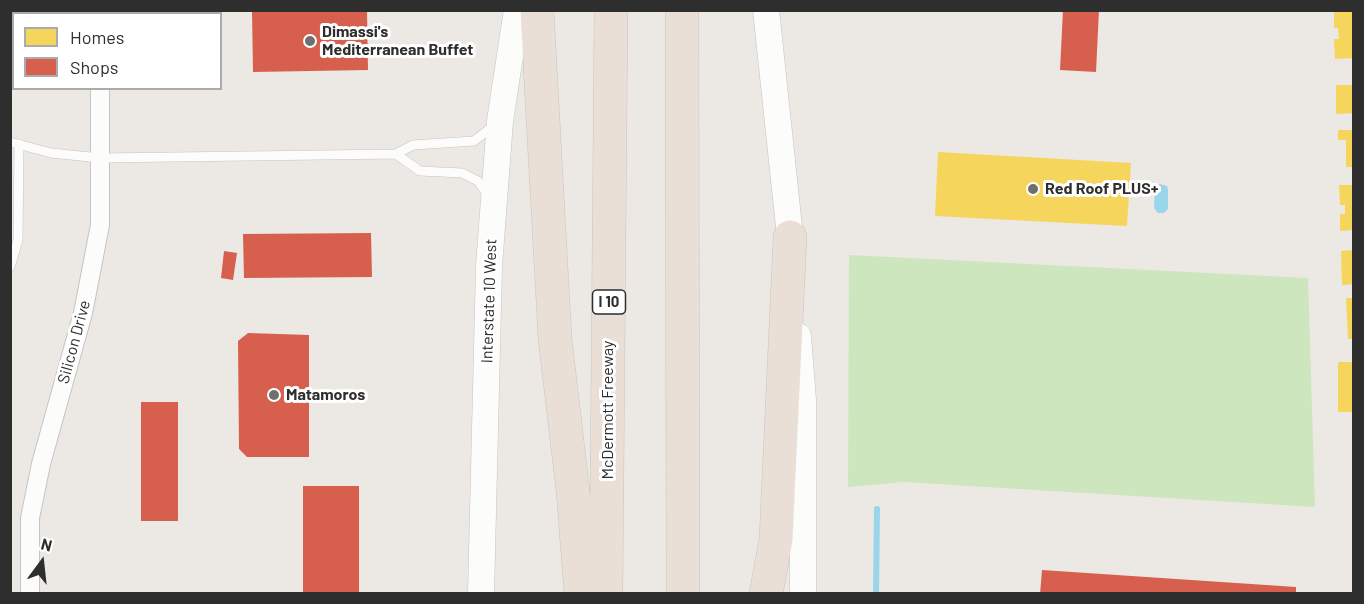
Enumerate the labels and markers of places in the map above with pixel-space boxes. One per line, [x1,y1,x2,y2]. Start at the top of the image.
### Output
place label: Dimassi's Mediterranean Buffet [322,22,473,60]
marker: Dimassi's Mediterranean Buffet [303,34,317,48]
place label: Red Roof PLUS+ [1045,179,1158,199]
marker: Red Roof PLUS+ [1026,182,1040,196]
place label: Matamoros [286,385,365,405]
marker: Matamoros [267,388,281,402]

